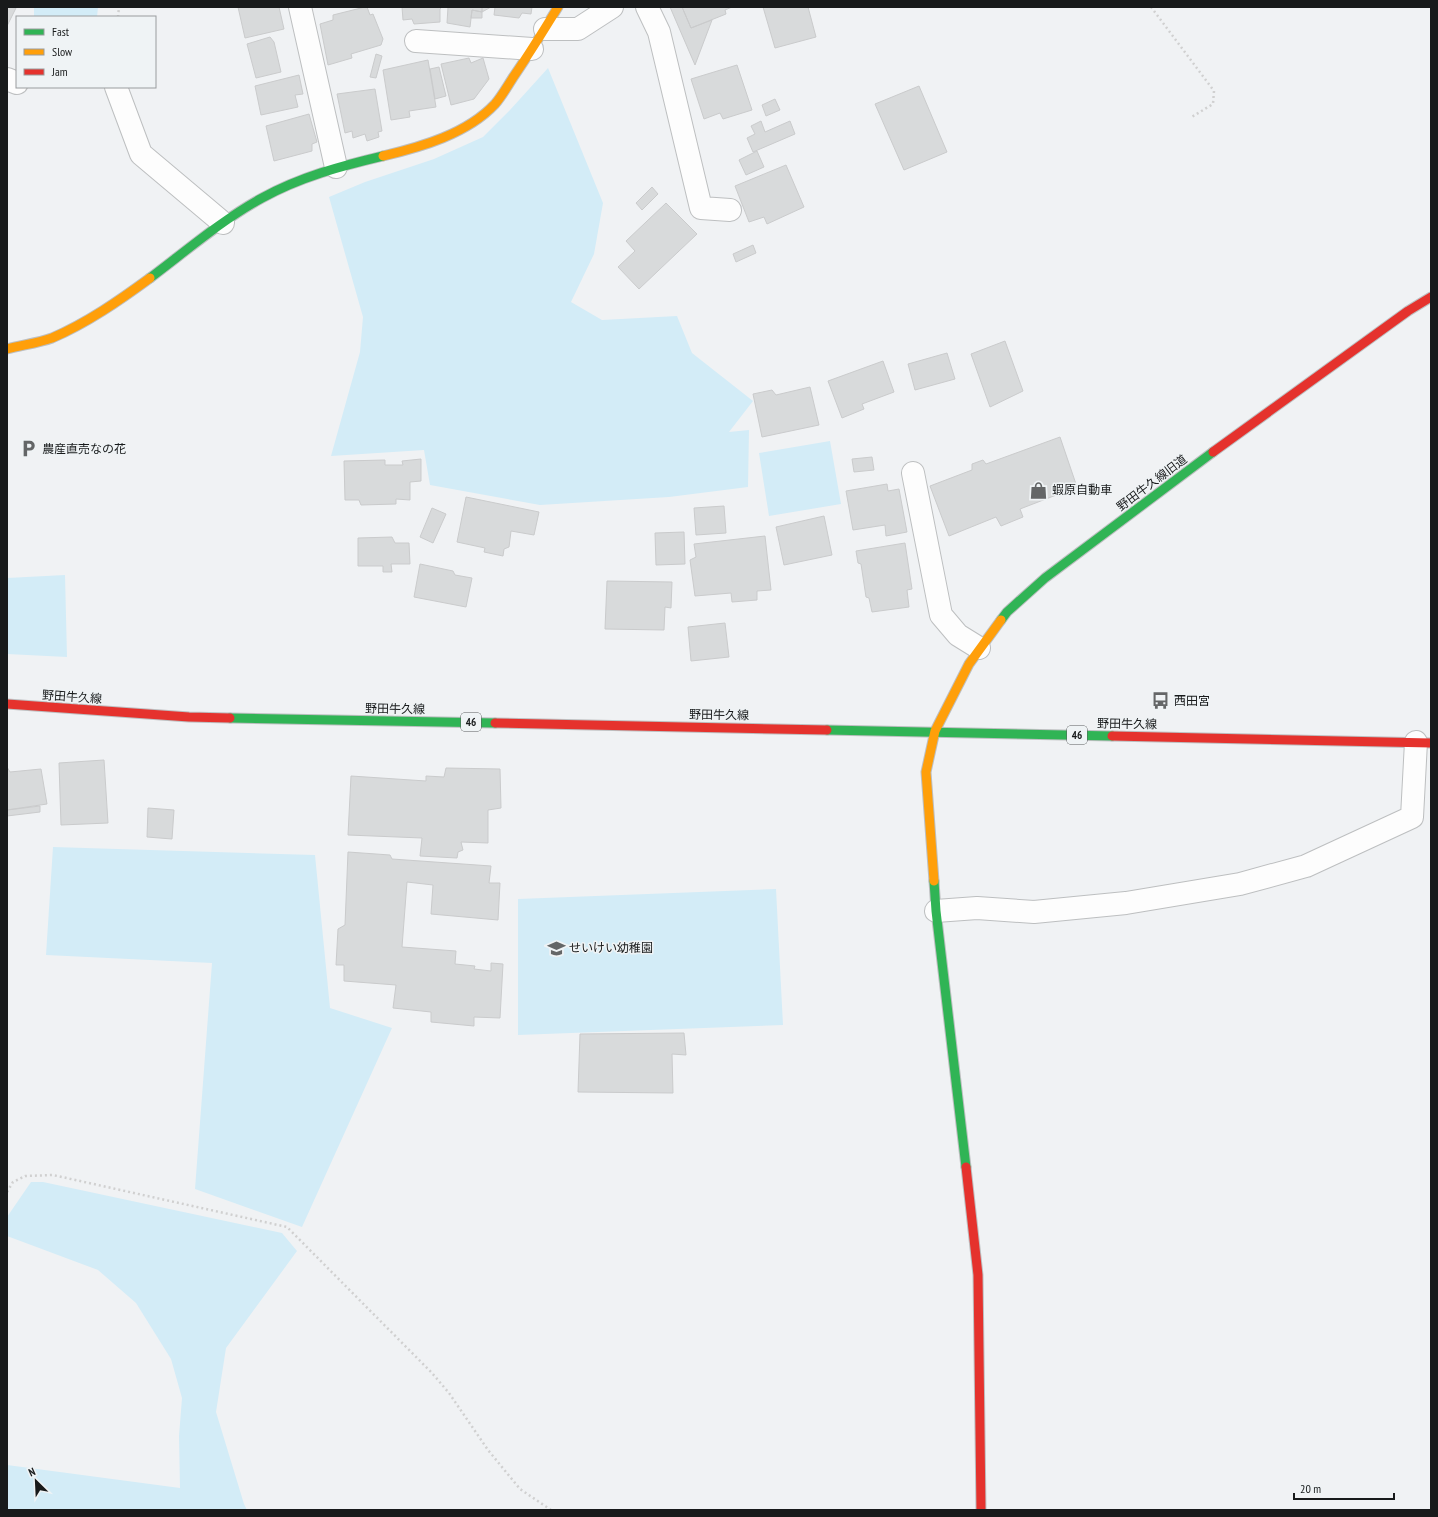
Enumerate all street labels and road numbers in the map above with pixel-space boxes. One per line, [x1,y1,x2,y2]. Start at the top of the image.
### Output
street label: 野田牛久線旧道 [1114,451,1190,514]
street label: 野田牛久線 [42,687,102,706]
street label: 野田牛久線 [365,700,425,717]
street label: 野田牛久線 [689,706,749,723]
road number: 46 [461,713,481,731]
street label: 野田牛久線 [1097,715,1157,732]
road number: 46 [1067,726,1087,744]

